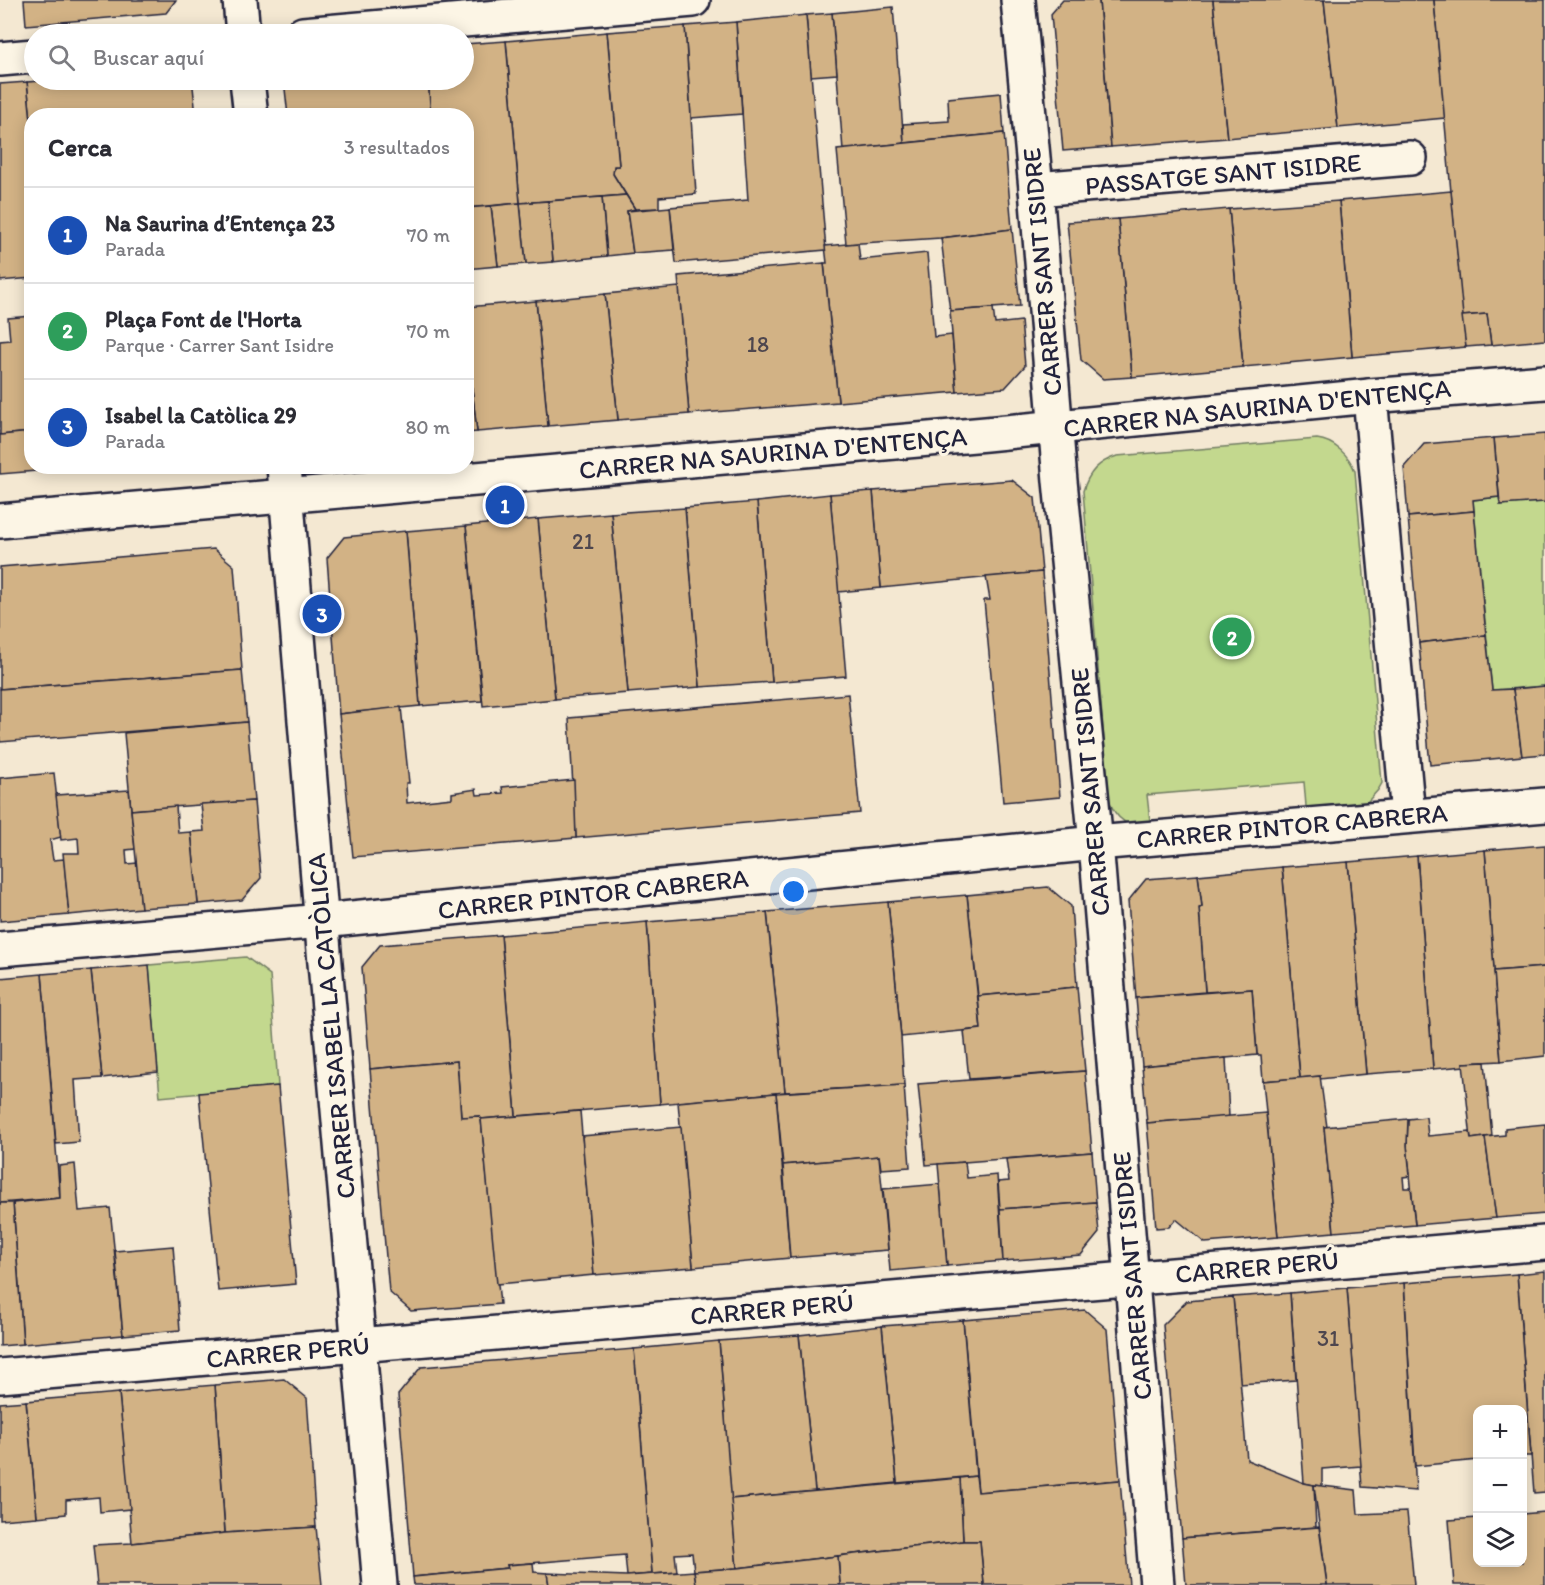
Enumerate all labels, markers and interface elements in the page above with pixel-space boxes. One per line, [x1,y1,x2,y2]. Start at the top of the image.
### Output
search box [24,24,474,90]
icon: search [45,41,78,74]
text: Buscar aquí [93,44,204,71]
text: Cerca [48,131,112,163]
text: 3 resultados [344,135,450,159]
street label: CARRER SANT ISIDRE [1015,146,1069,398]
street label: PASSATGE SANT ISIDRE [1083,146,1363,202]
text: Na Saurina d’Entença 23 [105,210,335,237]
text: 1 [63,223,72,247]
text: 70 m [406,223,450,247]
text: Parada [105,237,165,261]
text: Plaça Font de l'Horta [105,306,302,333]
text: 2 [62,319,73,343]
text: 70 m [406,319,450,343]
house number: 18 [747,331,769,358]
text: Parque · Carrer Sant Isidre [105,333,334,357]
street label: CARRER NA SAURINA D'ENTENÇA [1062,372,1453,444]
text: Isabel la Catòlica 29 [105,402,297,429]
text: 3 [62,415,73,439]
text: 80 m [405,415,450,439]
street label: CARRER NA SAURINA D'ENTENÇA [578,420,969,486]
text: Parada [105,429,165,453]
pin: 1 [486,482,524,528]
house number: 21 [572,528,594,555]
pin: 3 [302,592,342,636]
pin: 2 [1212,614,1252,660]
street label: CARRER SANT ISIDRE [1063,666,1117,918]
street label: CARRER PINTOR CABRERA [1135,796,1449,856]
street label: CARRER ISABEL LA CATÒLICA [300,851,362,1200]
street label: CARRER PINTOR CABRERA [436,862,750,926]
your location [779,877,808,906]
street label: CARRER SANT ISIDRE [1105,1150,1159,1402]
street label: CARRER PERÚ [1174,1244,1340,1290]
street label: CARRER PERÚ [689,1286,855,1332]
house number: 31 [1317,1325,1339,1352]
street label: CARRER PERÚ [205,1329,371,1375]
map controls [1473,1405,1527,1567]
button: + [1473,1405,1527,1459]
button: − [1473,1459,1527,1513]
button: layers [1473,1513,1527,1567]

